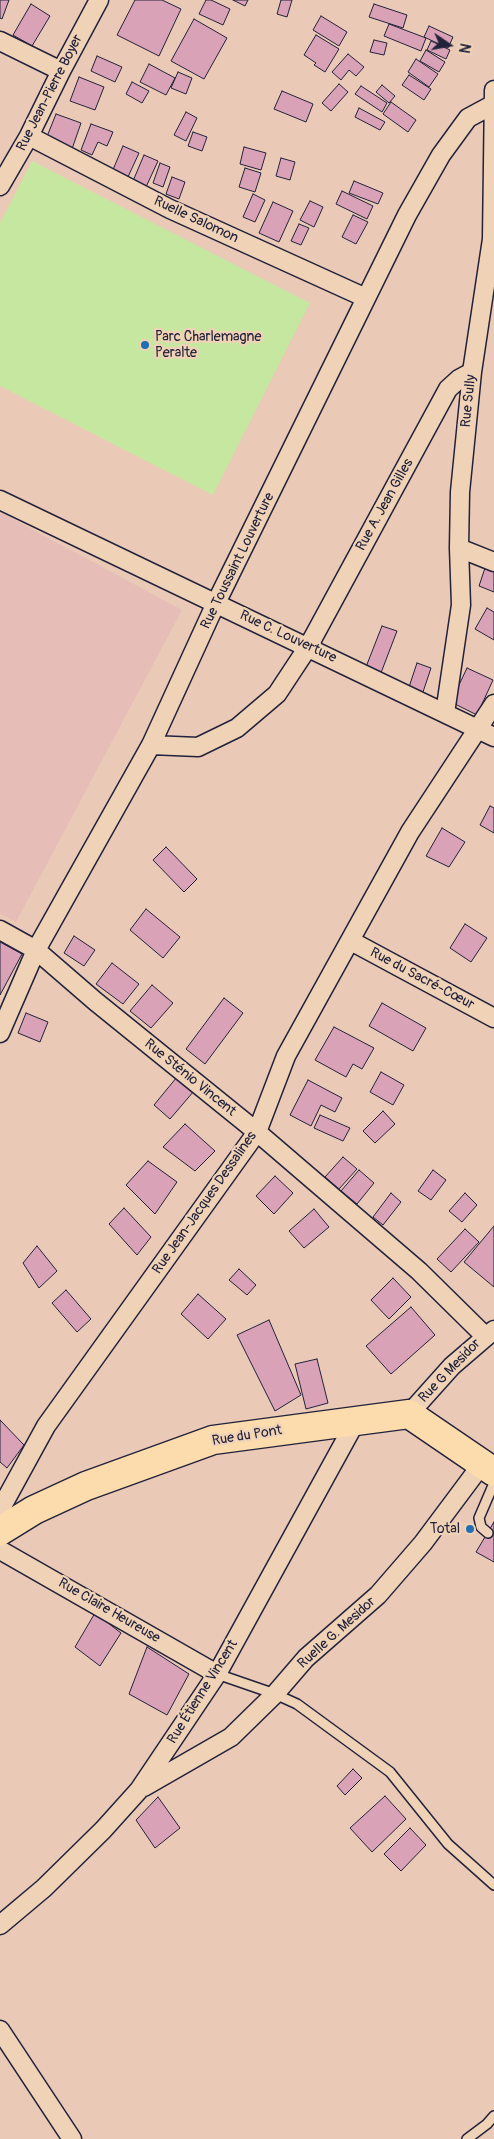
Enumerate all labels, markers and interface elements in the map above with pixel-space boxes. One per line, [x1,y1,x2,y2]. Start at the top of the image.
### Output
north arrow [424,20,474,70]
street label: Rue Jean-Pierre Boyer [13,32,87,154]
text: N [455,42,473,55]
street label: Ruelle Salomon [151,193,241,247]
place label: Parc Charlemagne Peralte [155,329,261,362]
marker: Parc Charlemagne Peralte [139,339,151,351]
street label: Rue Sully [458,374,480,428]
street label: Rue A. Jean Gilles [353,456,417,554]
street label: Rue Toussaint Louverture [198,490,278,632]
street label: Rue C. Louverture [237,607,339,667]
street label: Rue du Sacré-Cœur [367,944,477,1014]
street label: Rue Sténio Vincent [141,1036,239,1120]
street label: Rue Jean-Jacques Dessalines [149,1128,261,1278]
street label: Rue G Mesidor [415,1336,485,1406]
street label: Rue du Pont [211,1422,283,1450]
place label: Total [430,1521,460,1537]
marker: Total [464,1523,476,1535]
street label: Rue Claire Heureuse [55,1575,163,1647]
street label: Ruelle G. Mesidor [295,1594,379,1672]
street label: Rue Étienne Vincent [164,1637,242,1747]

